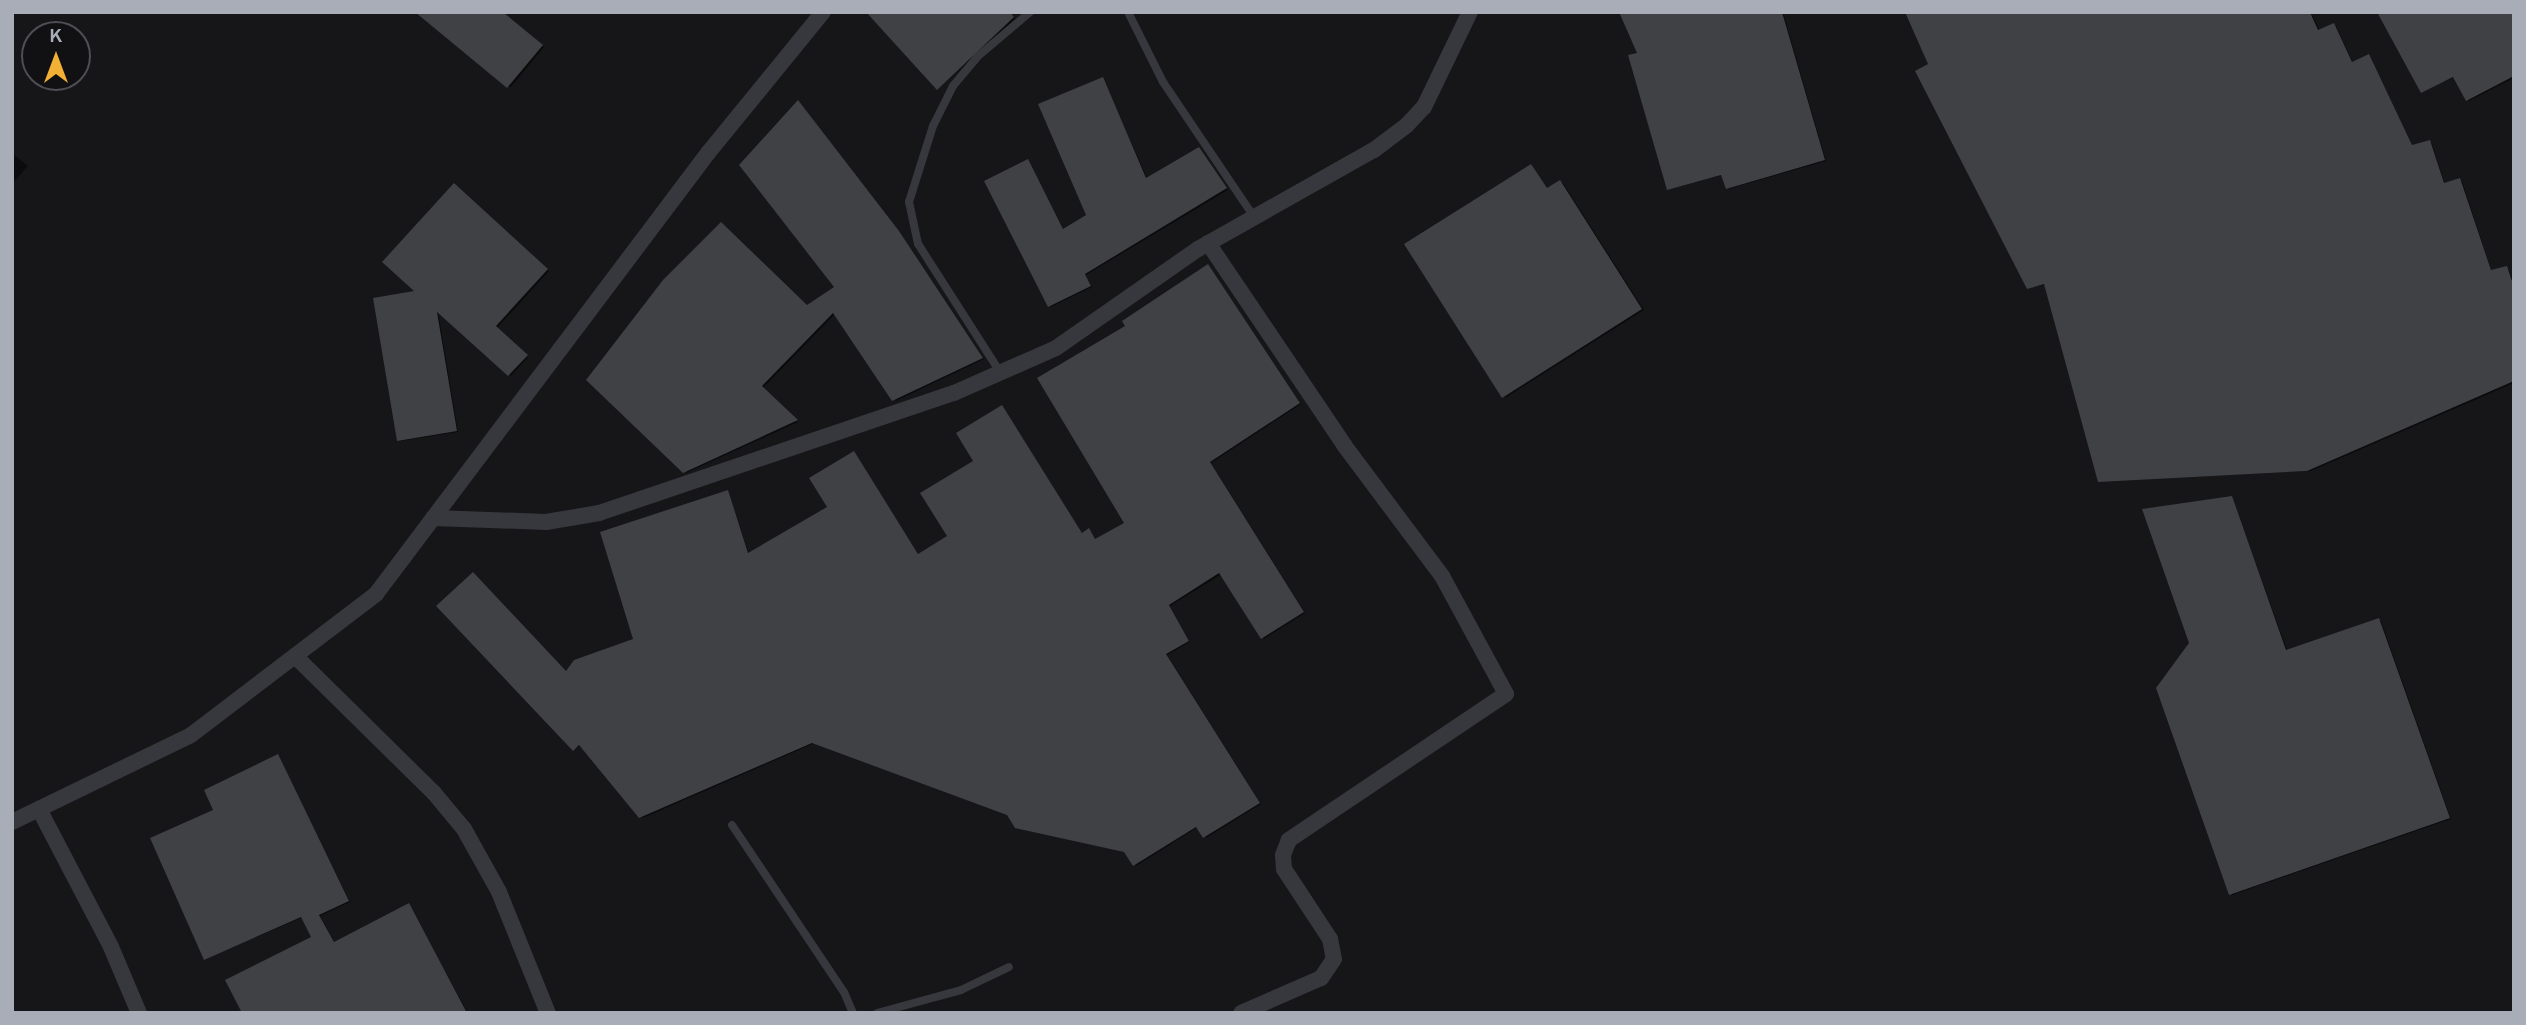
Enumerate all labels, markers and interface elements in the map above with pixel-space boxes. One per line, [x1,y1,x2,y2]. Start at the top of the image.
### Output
north arrow [21,21,91,91]
text: K [49,25,63,49]

